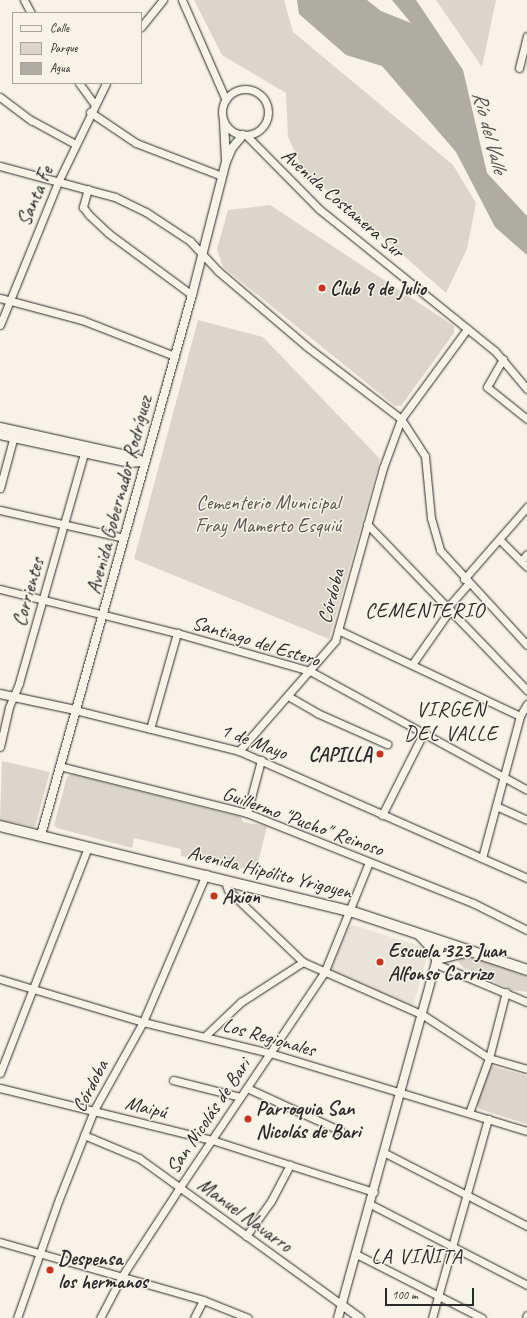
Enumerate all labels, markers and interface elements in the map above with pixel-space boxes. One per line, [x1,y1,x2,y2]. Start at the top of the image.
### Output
legend [12,12,142,84]
text: Calle [50,20,69,36]
text: Parque [50,40,78,56]
text: Agua [50,60,70,76]
water label: Río del Valle [467,88,513,176]
street label: Avenida Costanera Sur [277,143,409,263]
street label: Santa Fe [12,163,58,229]
place label: Club 9 de Julio [330,276,426,300]
marker: Club 9 de Julio [317,283,327,293]
street label: Avenida Gobernador Rodríguez [81,393,157,597]
park label: Cementerio Municipal Fray Mamerto Esquiú [195,490,341,537]
street label: Corrientes [7,555,49,629]
street label: Córdoba [312,566,350,626]
district label: CEMENTERIO [366,597,484,623]
street label: Santiago del Estero [189,610,323,672]
district label: VIRGEN DEL VALLE [405,696,497,746]
street label: 1 de Mayo [217,717,291,765]
place label: CAPILLA [309,742,372,766]
marker: CAPILLA [375,749,385,759]
street label: Guillermo "Pucho" Reinoso [219,781,387,861]
street label: Avenida Hipólito Yrigoyen [185,840,355,904]
place label: Axion [222,884,260,908]
marker: Axion [209,891,219,901]
place label: Escuela 323 Juan Alfonso Carrizo [388,938,506,985]
marker: Escuela 323 Juan Alfonso Carrizo [375,957,385,967]
street label: Los Regionales [219,1012,319,1062]
street label: San Nicolás de Bari [160,1053,256,1179]
street label: Córdoba [67,1056,113,1116]
street label: Maipú [123,1090,169,1124]
place label: Parroquia San Nicolás de Bari [256,1096,361,1143]
marker: Parroquia San Nicolás de Bari [243,1114,253,1124]
street label: Manuel Navarro [193,1173,297,1257]
district label: LA VIÑITA [371,1243,463,1269]
place label: Despensa los hermanos [58,1246,147,1293]
marker: Despensa los hermanos [45,1265,55,1275]
scale bar [387,1280,476,1306]
text: 100 m [392,1287,418,1303]

